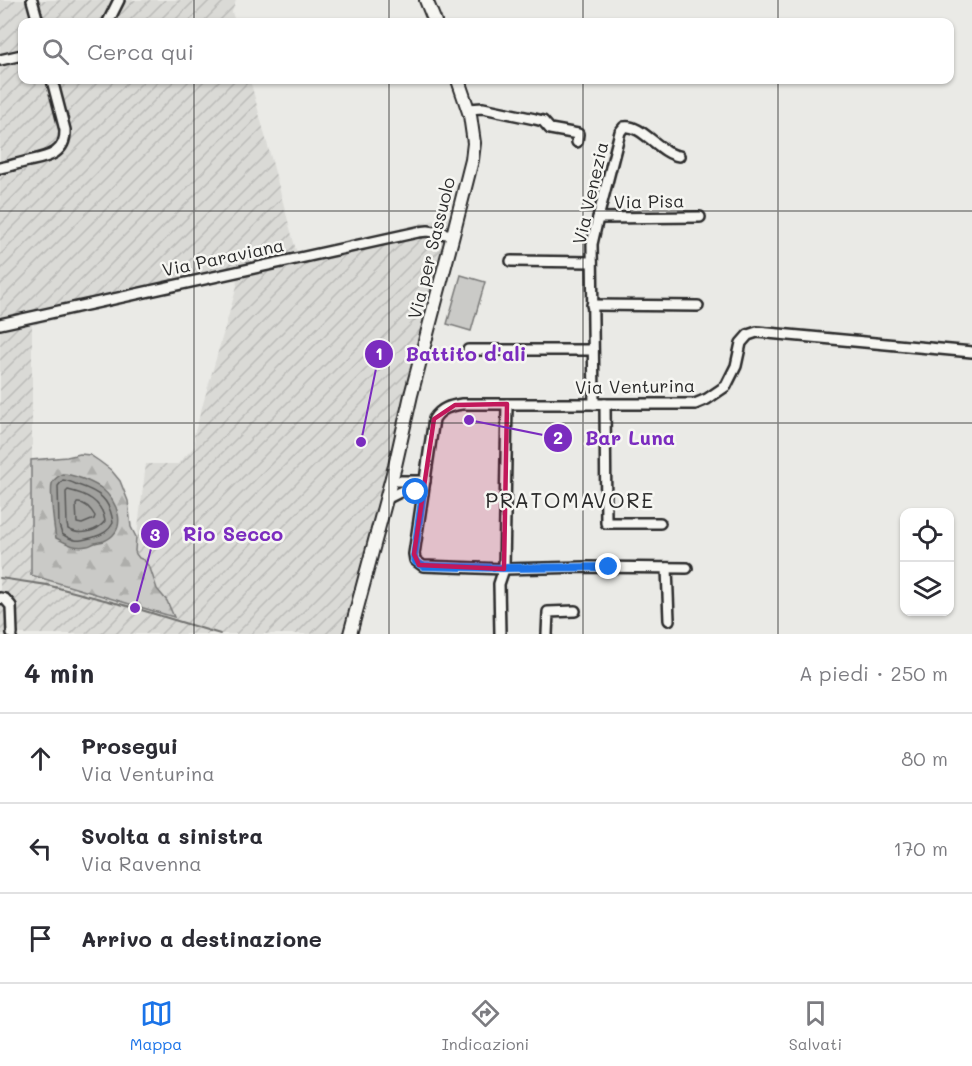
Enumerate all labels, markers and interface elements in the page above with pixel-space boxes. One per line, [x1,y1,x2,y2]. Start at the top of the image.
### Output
search box [18,18,954,84]
icon: search [39,35,72,68]
text: Cerca qui [87,37,194,66]
street label: Via Venezia [567,139,613,247]
street label: Via per Sassuolo [402,174,460,322]
street label: Via Pisa [614,188,684,214]
street label: Via Paraviana [160,232,286,282]
callout: Battito d'ali [364,335,539,373]
text: Battito d'ali [406,340,526,366]
text: 1 [375,341,383,365]
street label: Via Venturina [575,373,695,399]
callout: Bar Luna [543,419,687,457]
text: Bar Luna [585,424,675,450]
text: 2 [553,425,563,449]
route start [402,478,428,504]
district label: PRATOMAVORE [485,486,655,513]
map controls [900,508,954,616]
button: locate [900,508,954,562]
callout: Rio Secco [140,515,295,553]
text: Rio Secco [183,520,283,546]
text: 3 [150,522,161,546]
route end [595,553,621,579]
button: layers [900,562,954,616]
text: 4 min [24,656,94,690]
text: A piedi · 250 m [799,660,948,686]
text: Prosegui [81,731,178,760]
icon: ahead [24,742,57,775]
text: 80 m [901,745,948,771]
text: Via Venturina [81,760,215,786]
text: Svolta a sinistra [81,821,263,850]
icon: left [24,832,57,865]
text: 170 m [893,835,948,861]
text: Via Ravenna [81,850,202,876]
icon: arrive [24,922,57,955]
text: Arrivo a destinazione [81,924,322,953]
tab: Mappa [130,997,182,1054]
tab: Indicazioni [442,997,529,1054]
tab: Salvati [789,997,842,1054]

